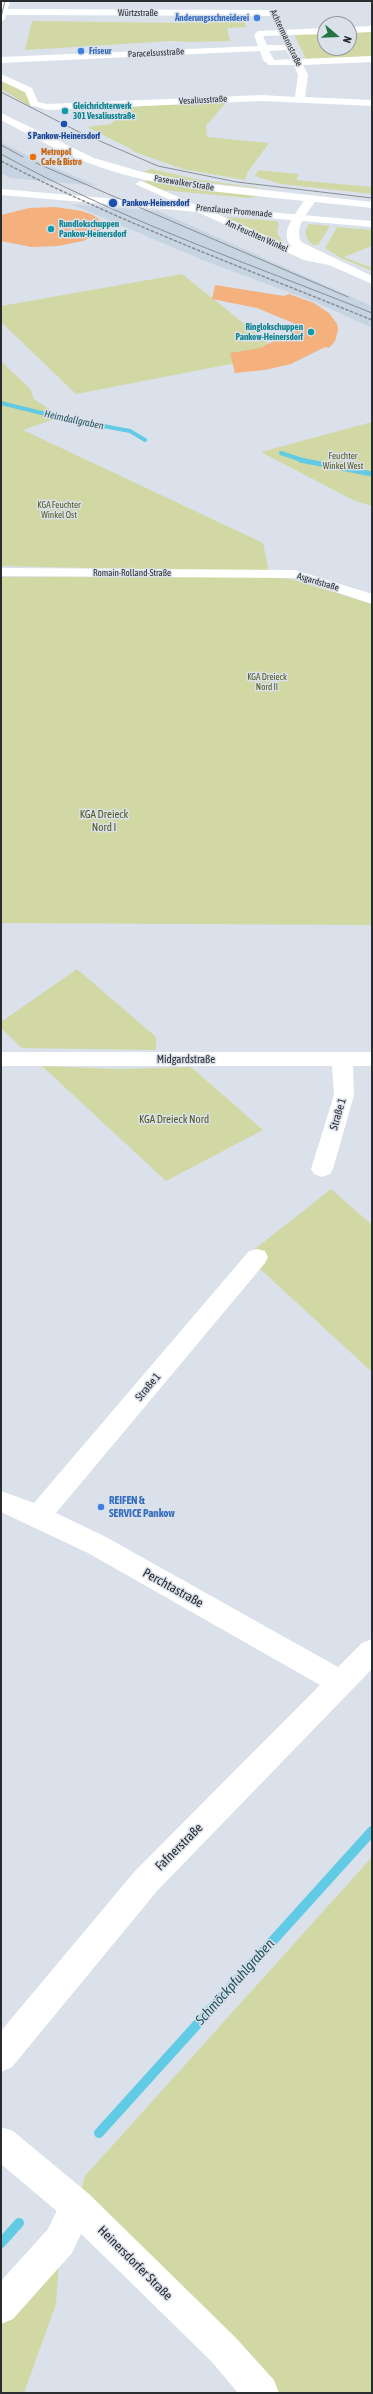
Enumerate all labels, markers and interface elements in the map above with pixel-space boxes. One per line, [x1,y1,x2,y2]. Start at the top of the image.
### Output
street label: Würtzstraße [118,8,158,18]
street label: Achtermannstraße [268,8,304,68]
place label: Änderungsschneiderei [175,13,249,23]
marker: Änderungsschneiderei [252,13,262,23]
north arrow [317,16,357,56]
text: N [341,35,354,45]
marker: Friseur [76,46,86,56]
place label: Friseur [89,46,111,56]
street label: Paracelsusstraße [128,46,184,60]
street label: Vesaliusstraße [179,93,227,107]
place label: Gleichrichterwerk 301 Vesaliusstraße [73,101,135,122]
marker: Gleichrichterwerk 301 Vesaliusstraße [60,106,70,116]
marker: S Pankow-Heinersdorf [59,119,69,129]
place label: S Pankow-Heinersdorf [28,131,100,141]
place label: Metropol Cafe & Bistro [41,147,82,168]
marker: Metropol Cafe & Bistro [28,152,38,162]
street label: Pasewalker Straße [153,173,215,193]
marker: Pankow-Heinersdorf [107,197,119,209]
place label: Pankow-Heinersdorf [122,198,190,208]
street label: Prenzlauer Promenade [195,202,273,220]
street label: Am Feuchten Winkel [224,217,290,255]
place label: Rundlokschuppen Pankow-Heinersdorf [59,219,127,240]
marker: Rundlokschuppen Pankow-Heinersdorf [46,224,56,234]
place label: Ringlokschuppen Pankow-Heinersdorf [235,322,303,343]
marker: Ringlokschuppen Pankow-Heinersdorf [306,327,316,337]
water label: Heimdallgraben [43,408,105,432]
park label: Feuchter Winkel West [323,451,363,472]
park label: KGA Feuchter Winkel Ost [37,500,81,521]
street label: Romain-Rolland-Straße [93,568,171,578]
street label: Asgardstraße [296,571,340,593]
park label: KGA Dreieck Nord II [247,672,287,693]
park label: KGA Dreieck Nord I [80,808,128,834]
street label: Midgardstraße [157,1053,215,1067]
street label: Straße 1 [327,1096,349,1132]
park label: KGA Dreieck Nord [139,1113,209,1127]
street label: Straße 1 [132,1370,164,1404]
place label: REIFEN & SERVICE Pankow [109,1494,175,1520]
marker: REIFEN & SERVICE Pankow [96,1502,106,1512]
street label: Perchtastraße [140,1565,206,1611]
street label: Fafnerstraße [152,1820,206,1874]
water label: Schmöckpfuhlgraben [192,1936,278,2028]
street label: Heinersdorfer Straße [94,2222,176,2304]

